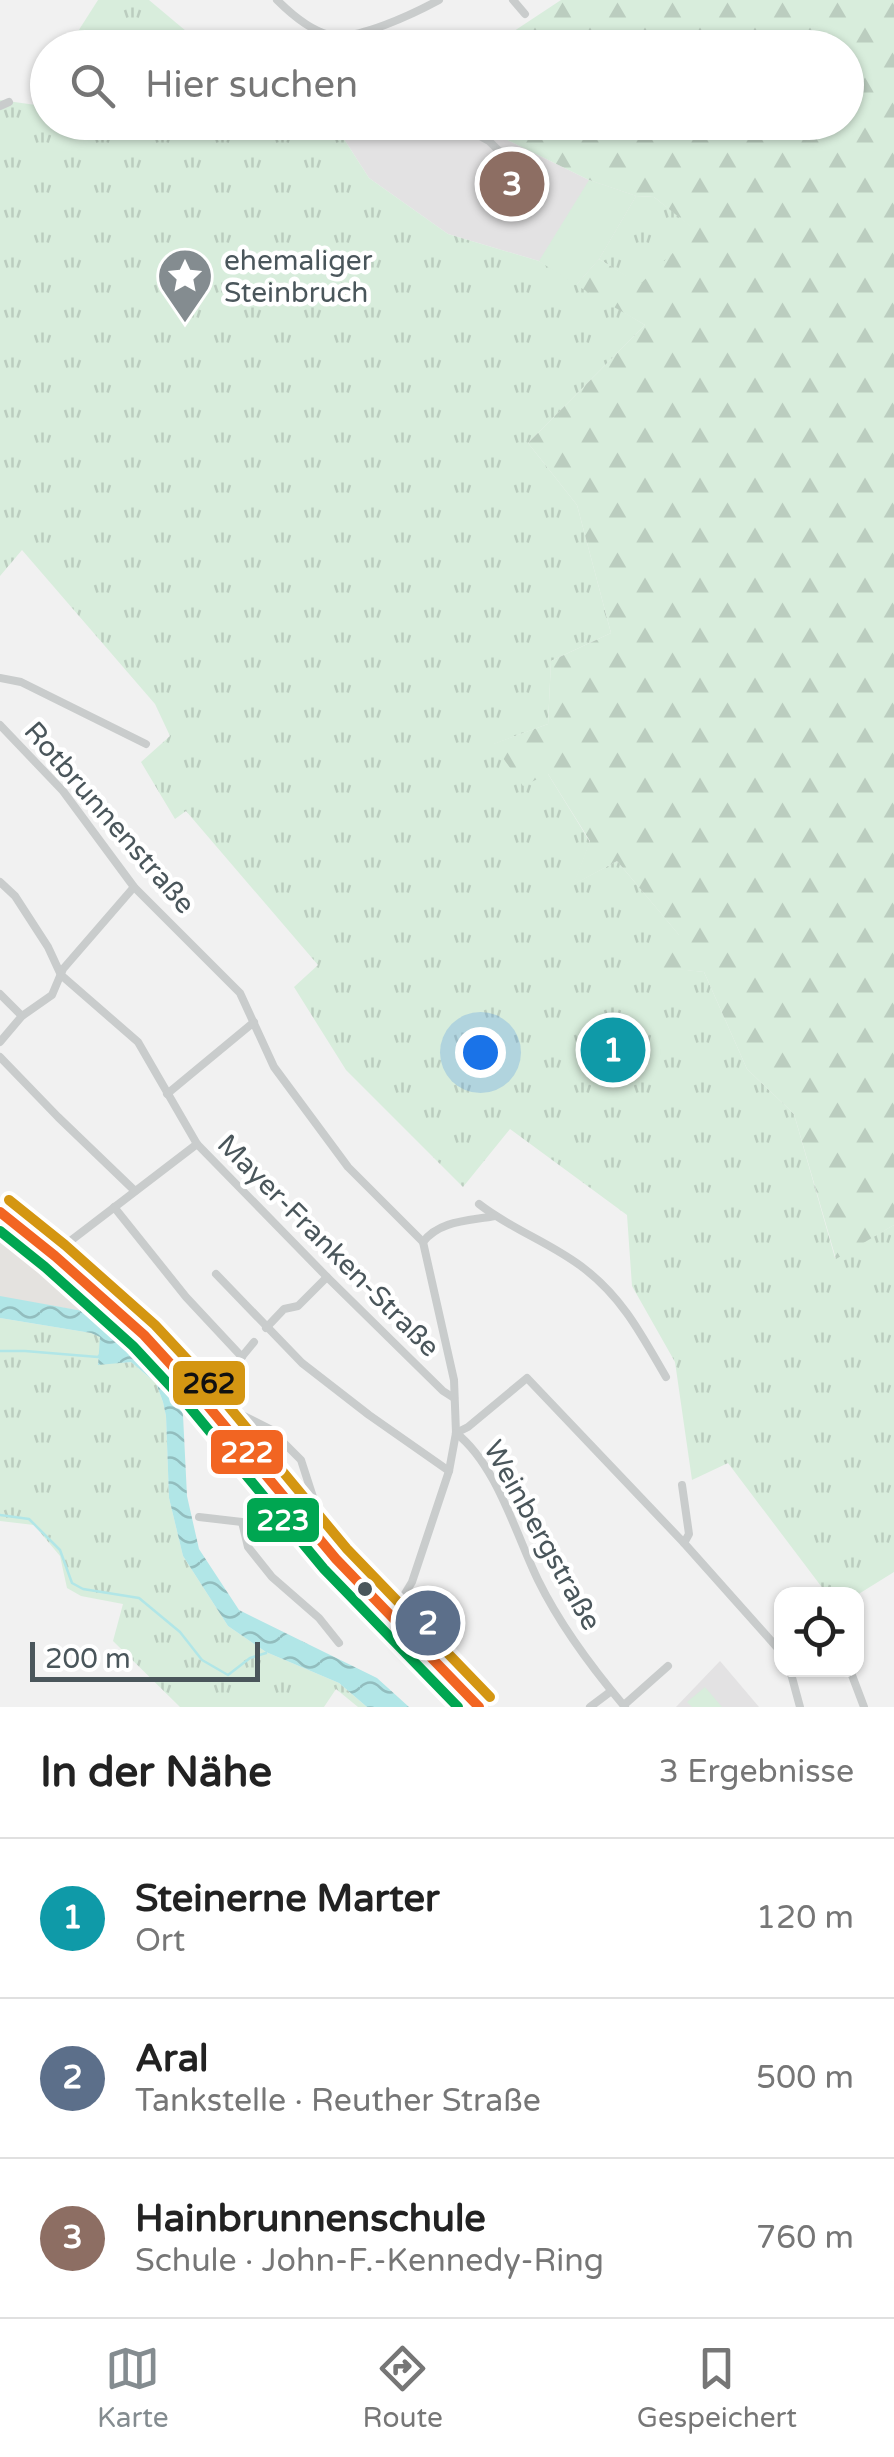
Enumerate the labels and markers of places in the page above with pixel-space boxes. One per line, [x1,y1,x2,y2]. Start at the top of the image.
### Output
pin: 3 [480,146,544,222]
place label: ehemaliger Steinbruch [224,244,373,310]
place icon: ehemaliger Steinbruch [155,246,215,325]
pin: 1 [580,1012,646,1088]
unlabelled marker [355,1579,375,1599]
pin: 2 [396,1586,460,1660]

